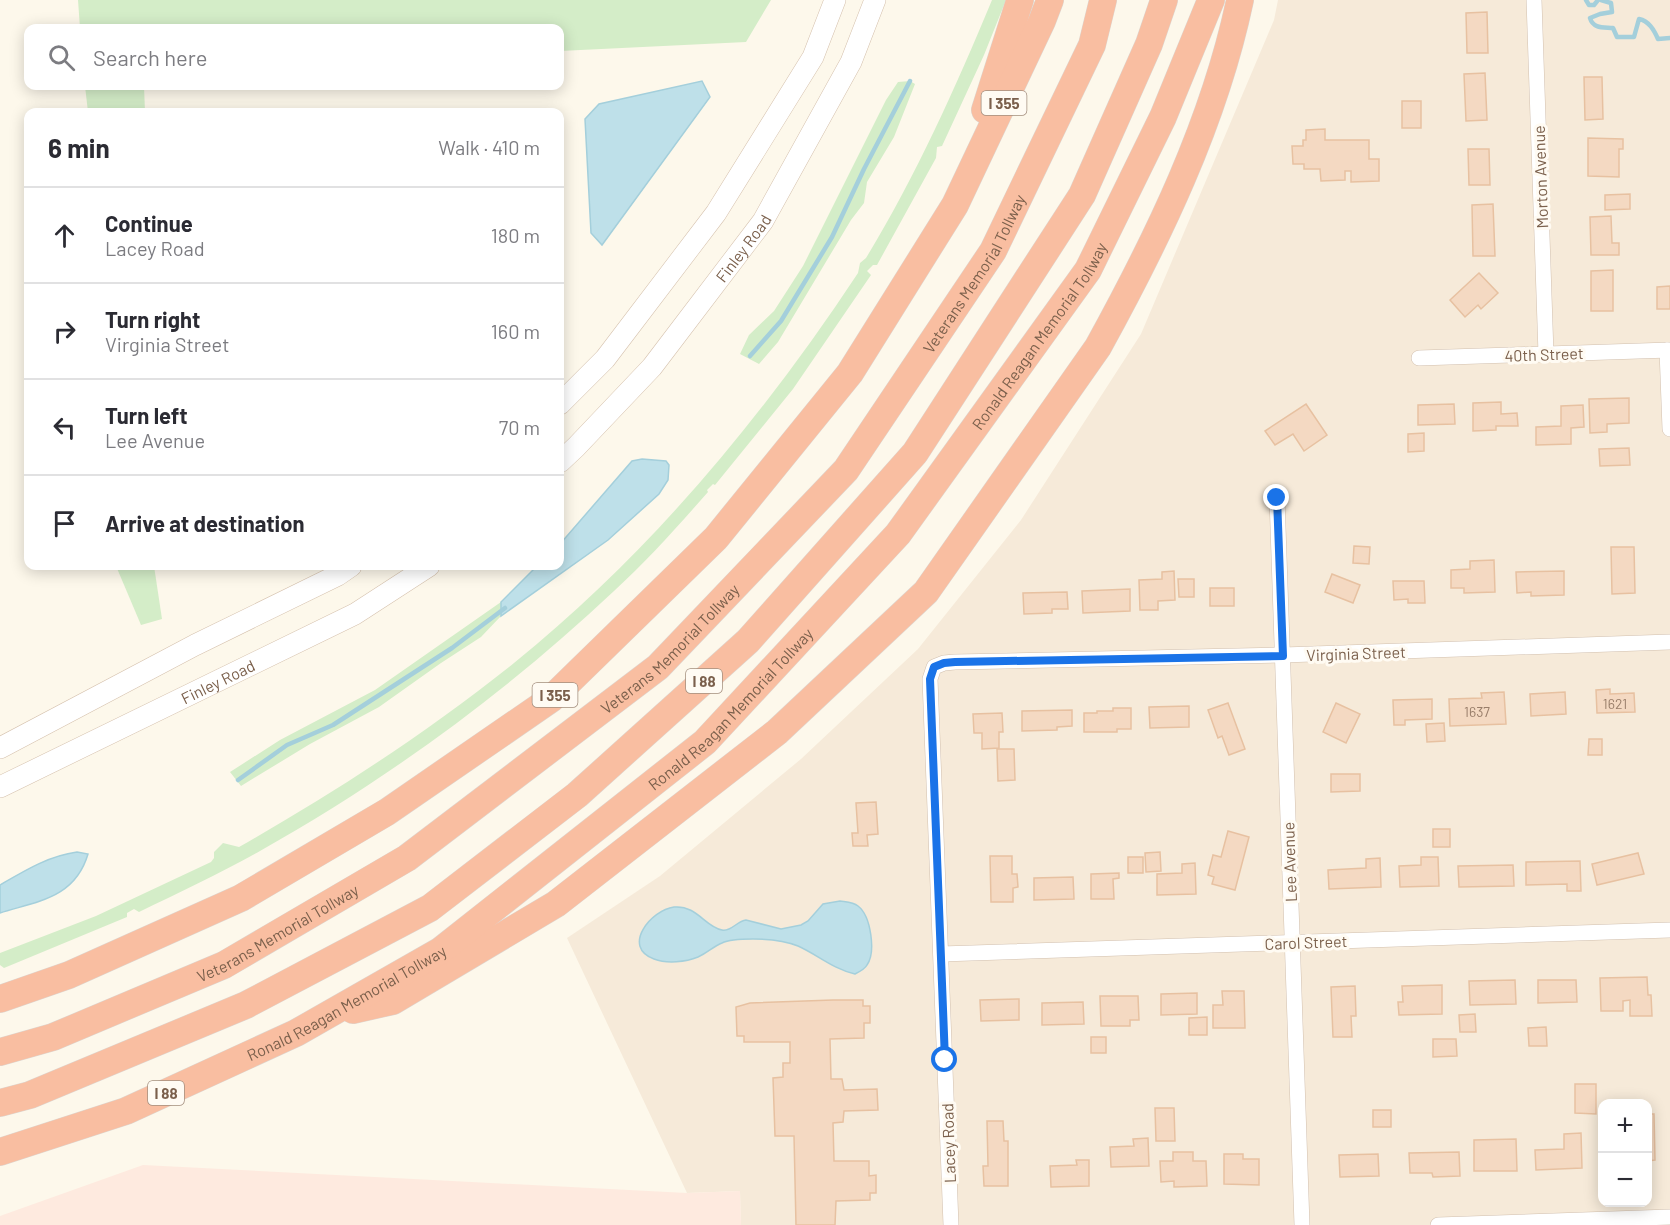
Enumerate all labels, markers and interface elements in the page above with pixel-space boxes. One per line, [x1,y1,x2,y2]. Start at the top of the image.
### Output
search box [24,24,564,90]
icon: search [45,41,78,74]
text: Search here [93,44,207,70]
road number: I 355 [982,91,1026,115]
street label: Morton Avenue [1529,125,1551,229]
text: 6 min [48,132,110,163]
text: Walk · 410 m [438,135,540,159]
street label: Veterans Memorial Tollway [918,190,1029,356]
text: Continue [105,210,193,236]
street label: Finley Road [711,211,774,285]
icon: ahead [48,219,81,252]
text: 180 m [491,223,540,247]
text: Lacey Road [105,236,205,260]
street label: Ronald Reagan Memorial Tollway [967,238,1110,433]
text: Turn right [105,306,200,332]
icon: right [48,315,81,348]
text: 160 m [491,319,540,343]
text: Virginia Street [105,332,229,356]
street label: 40th Street [1504,343,1584,365]
text: Turn left [105,402,188,428]
icon: left [48,411,81,444]
text: 70 m [499,415,540,439]
text: Lee Avenue [105,428,205,452]
route end [1263,484,1289,510]
icon: arrive [48,507,81,540]
text: Arrive at destination [105,510,304,536]
street label: Veterans Memorial Tollway [596,579,743,717]
street label: Ronald Reagan Memorial Tollway [644,623,817,793]
street label: Virginia Street [1306,642,1406,664]
street label: Finley Road [177,655,258,707]
road number: I 88 [686,669,722,693]
road number: I 355 [532,683,578,707]
house number: 1621 [1603,695,1627,712]
house number: 1637 [1464,703,1490,720]
street label: Lee Avenue [1278,822,1300,902]
street label: Veterans Memorial Tollway [194,879,362,985]
street label: Carol Street [1264,931,1348,953]
street label: Ronald Reagan Memorial Tollway [244,940,450,1064]
route start [931,1046,957,1072]
road number: I 88 [148,1081,184,1105]
map controls [1598,1099,1652,1207]
button: + [1598,1099,1652,1153]
street label: Lacey Road [937,1103,959,1183]
button: − [1598,1153,1652,1207]

